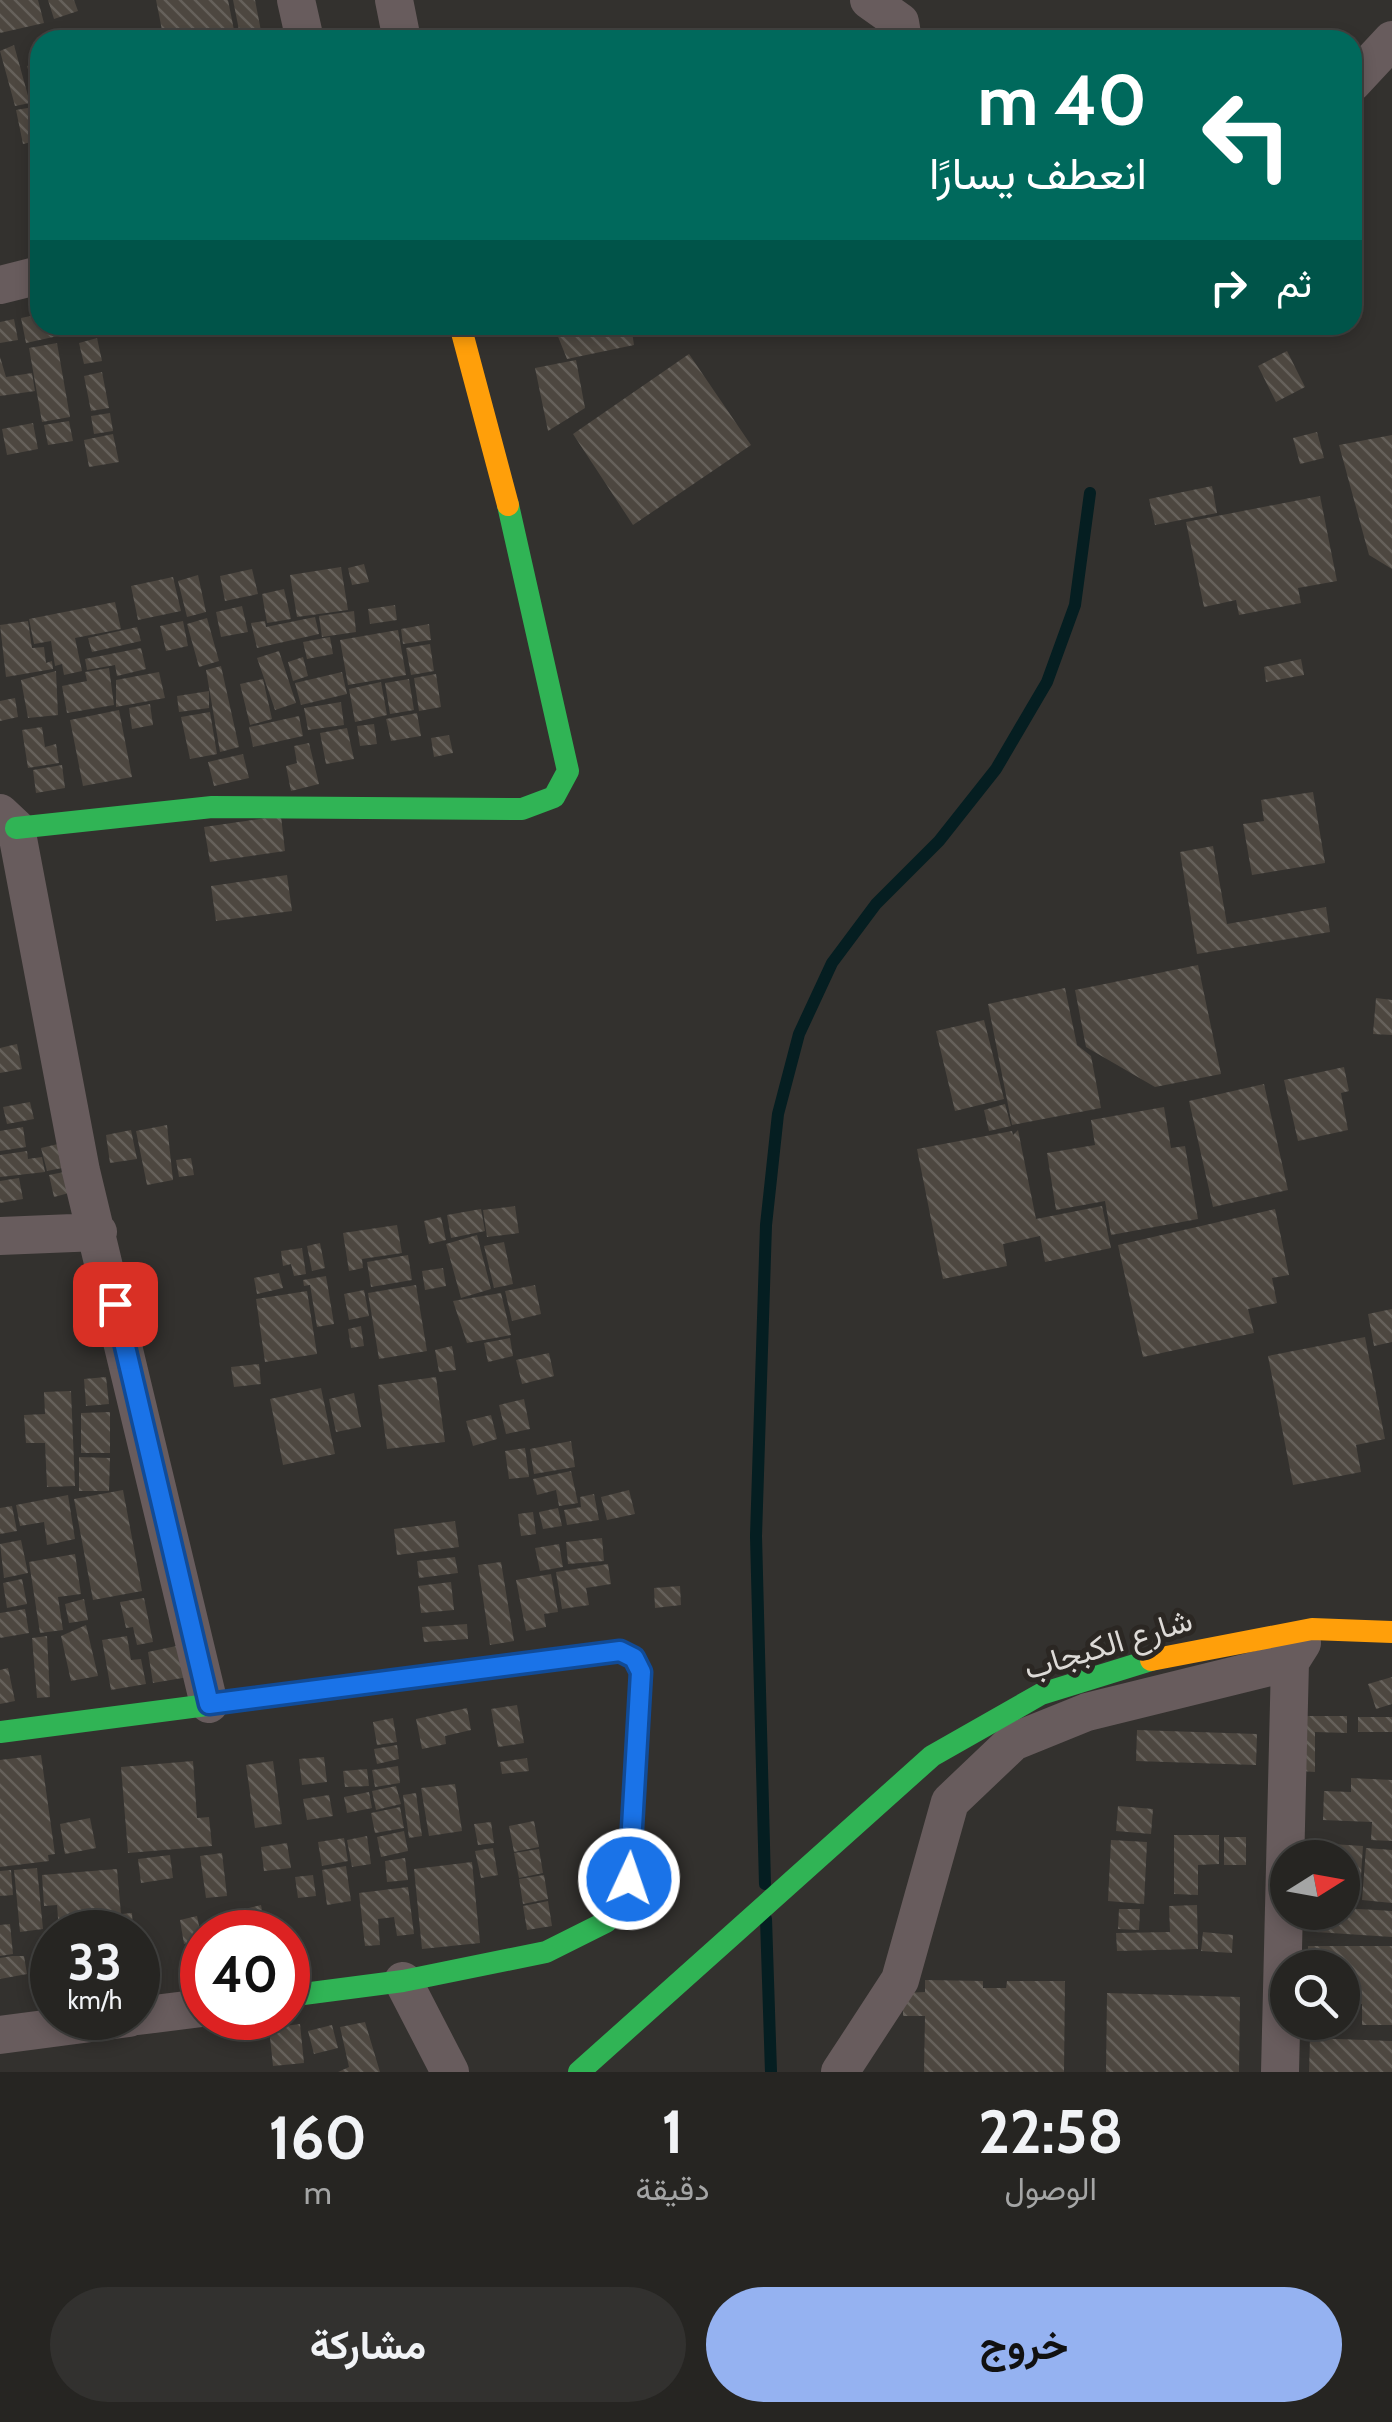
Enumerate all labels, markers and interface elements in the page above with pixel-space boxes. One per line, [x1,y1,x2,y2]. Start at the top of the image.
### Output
text: 40 m [978,57,1147,143]
icon: left [1182,70,1312,200]
text: انعطف يسارًا [929,146,1147,200]
icon: right [1201,260,1256,315]
text: ثم [1276,260,1312,307]
pin [73,1262,158,1347]
icon: arrive [88,1277,143,1332]
street label: شارع الكبجاب [1019,1599,1198,1690]
position arrow [577,1827,681,1931]
north arrow [1270,1840,1360,1930]
map controls [1270,1840,1360,2040]
speed limit sign: 40 [180,1910,310,2040]
text: 33 [68,1932,122,1993]
button: search [1270,1950,1360,2040]
text: km/h [68,1985,122,2015]
text: 1 [661,2095,684,2168]
text: 22:58 [978,2095,1123,2168]
text: 160 [269,2101,367,2174]
text: دقيقة [635,2169,710,2208]
text: الوصول [1005,2169,1097,2208]
text: m [304,2173,332,2212]
button: مشاركة [50,2287,686,2402]
button: خروج [706,2287,1342,2402]

